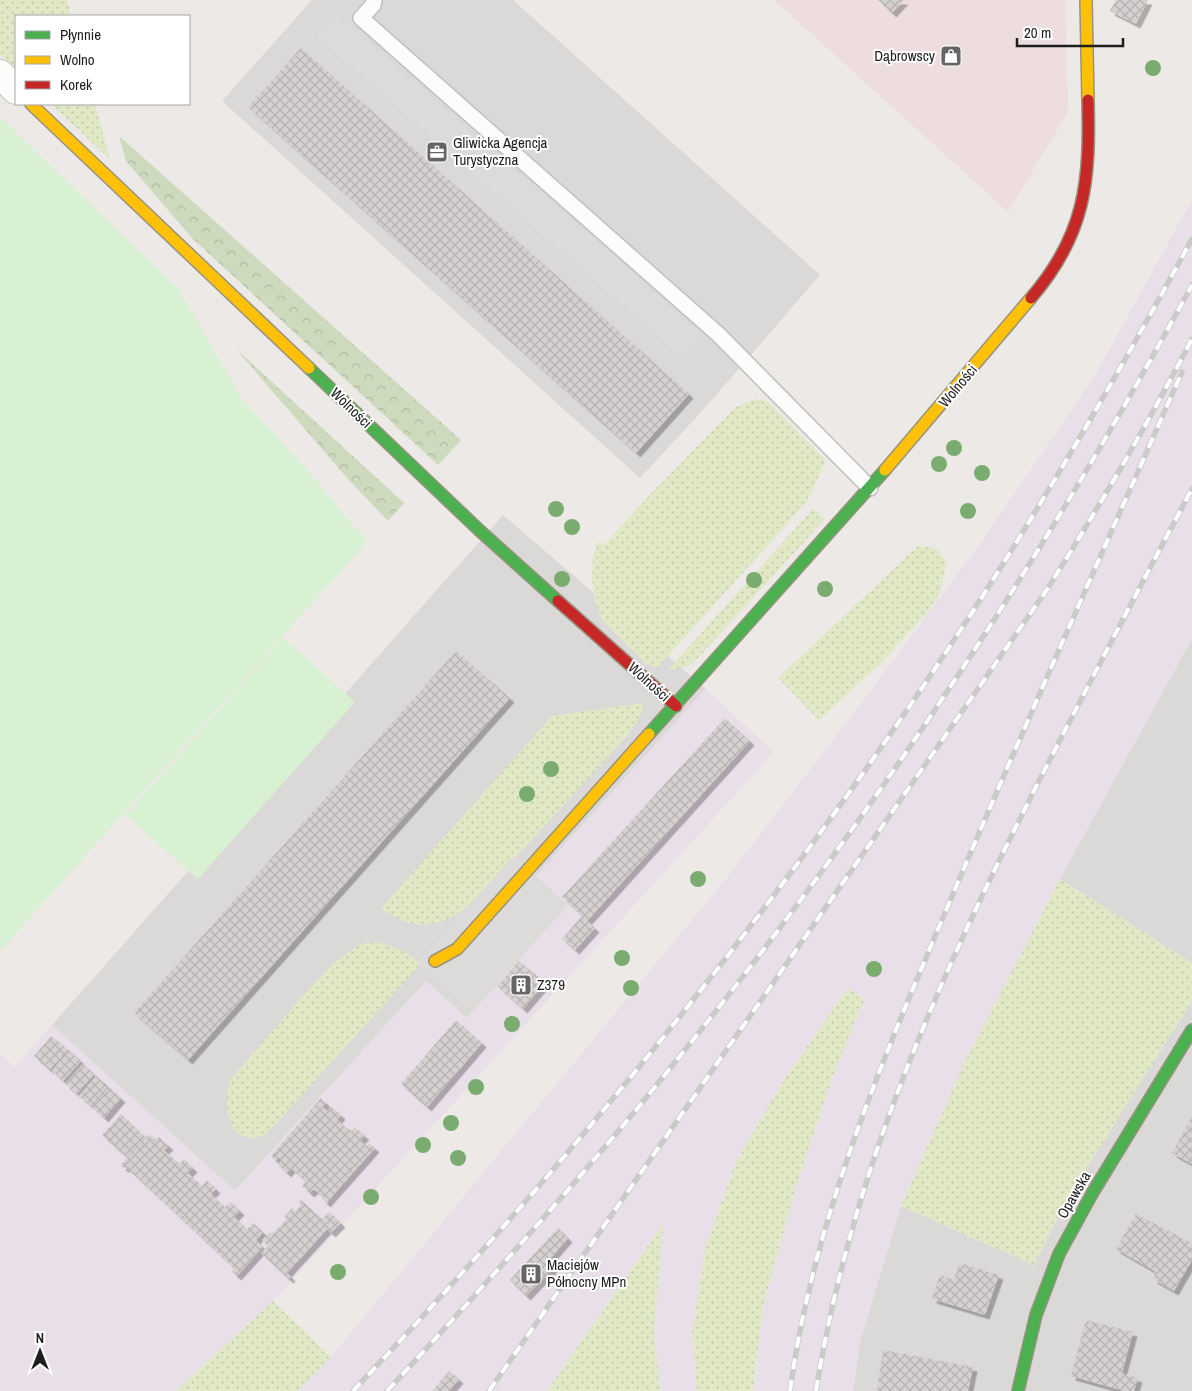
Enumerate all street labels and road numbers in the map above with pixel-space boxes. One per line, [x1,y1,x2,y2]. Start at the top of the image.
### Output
street label: Wolności [933,360,982,412]
street label: Wolności [326,383,377,433]
street label: Wolności [624,657,675,706]
street label: Opawska [1052,1167,1096,1222]

